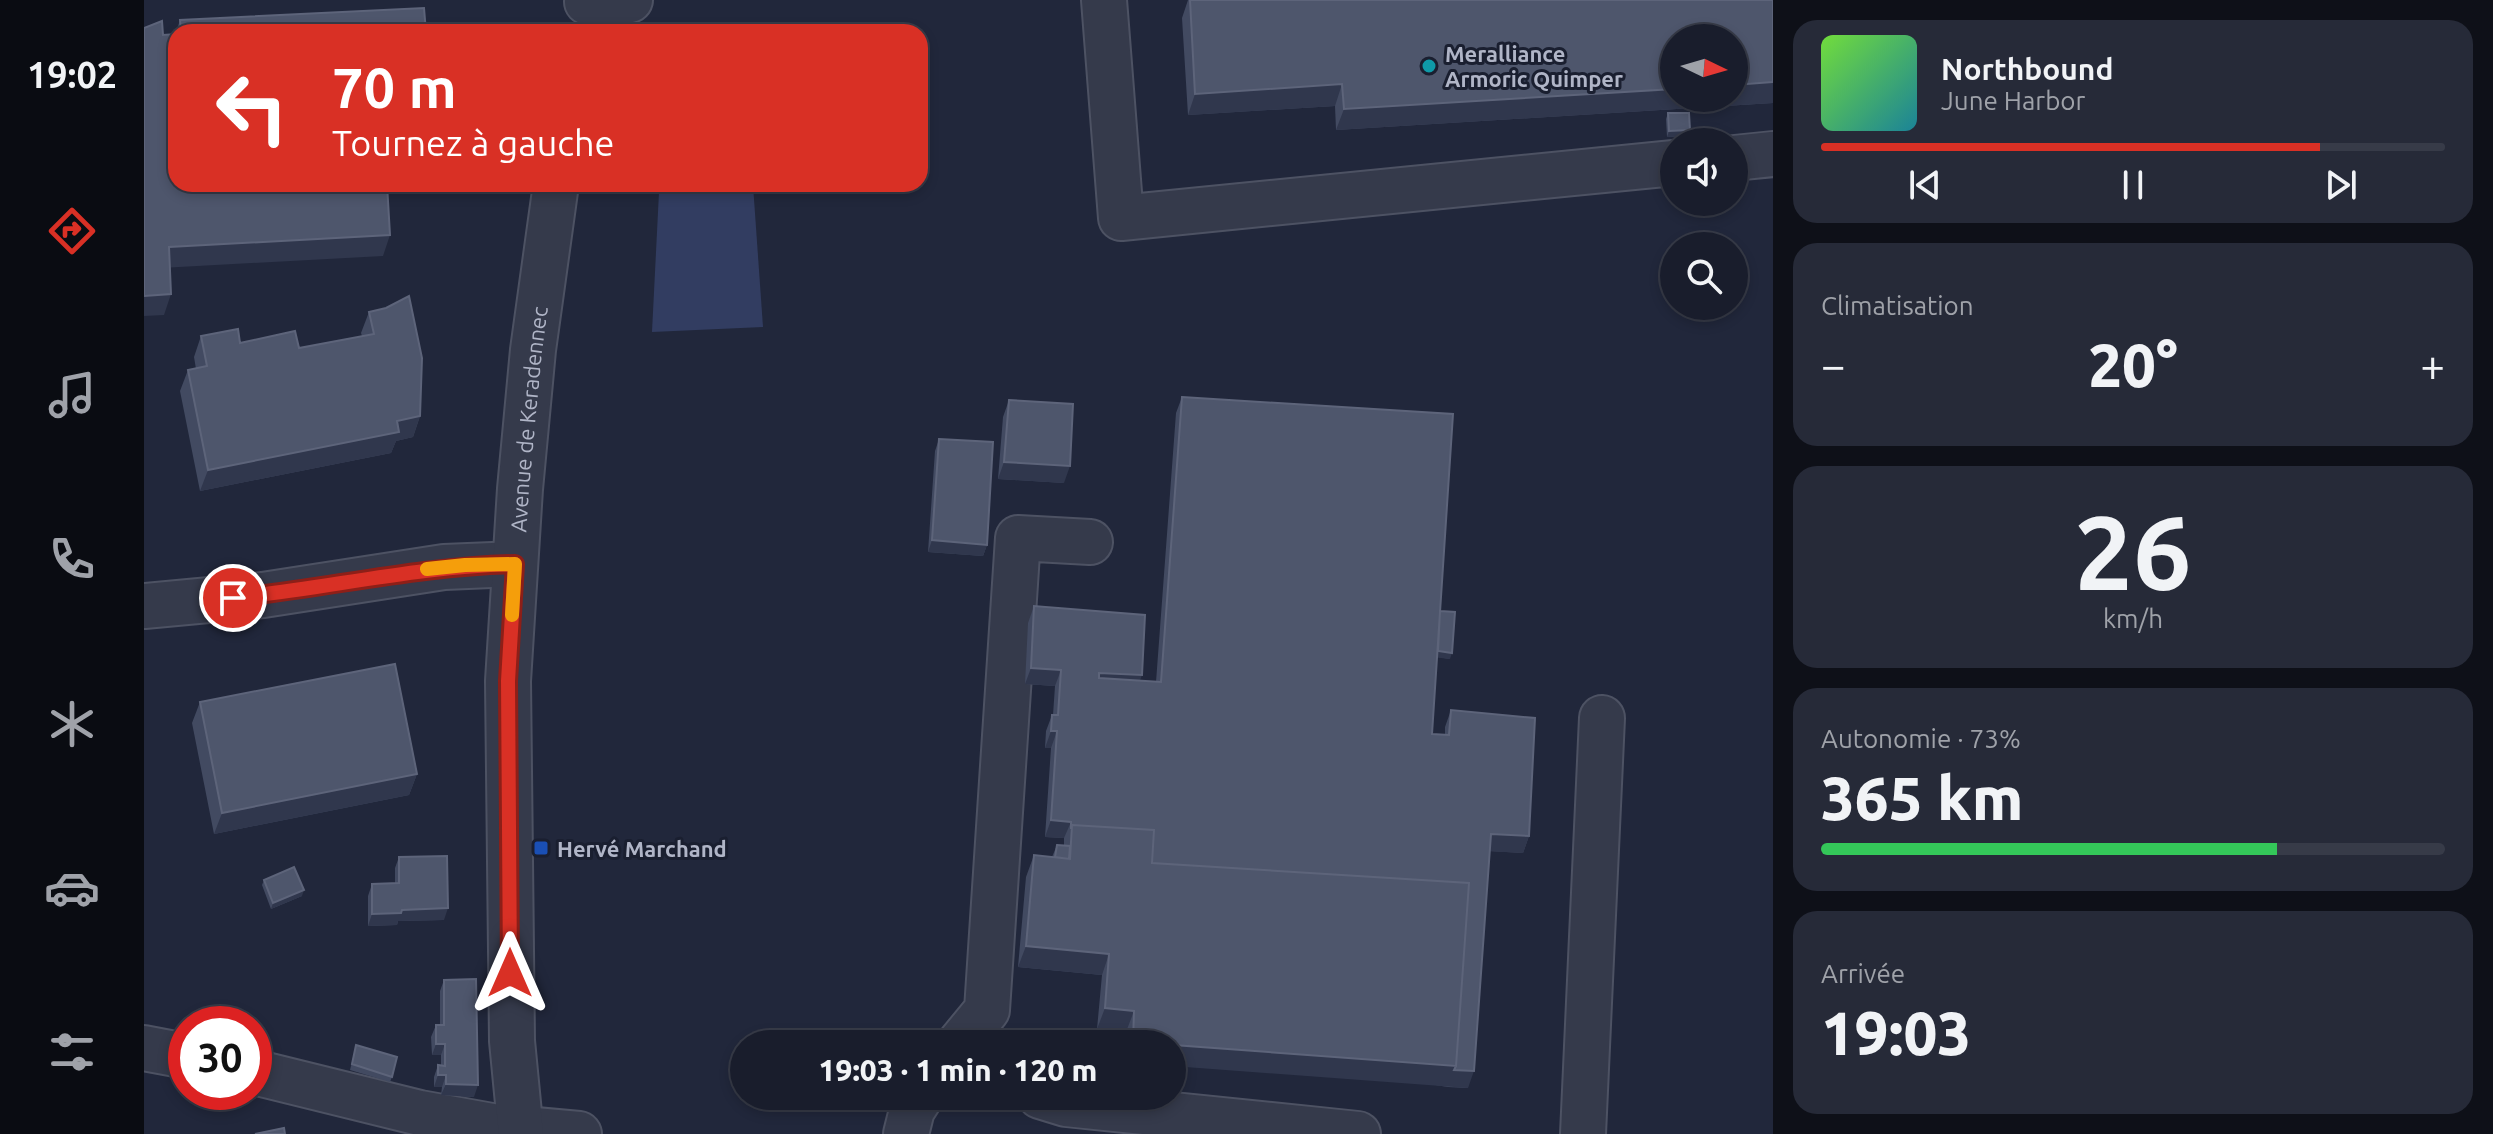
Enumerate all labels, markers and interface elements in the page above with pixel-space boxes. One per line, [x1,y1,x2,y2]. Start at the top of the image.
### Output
north arrow [1660,24,1748,112]
map controls [1660,24,1748,320]
place label: Meralliance Armoric Quimper [1445,41,1623,91]
text: Northbound [1941,52,2113,86]
text: 19:02 [27,54,117,95]
icon: left [200,56,304,160]
text: 70 m [332,56,457,119]
marker: Meralliance Armoric Quimper [1420,57,1438,75]
text: June Harbor [1941,86,2085,115]
text: Tournez à gauche [332,122,614,163]
button: sound [1660,128,1748,216]
icon: previous [1903,163,1947,207]
icon: pause [2111,163,2155,207]
icon: next [2319,163,2363,207]
icon: directions [44,203,100,259]
button: search [1660,232,1748,320]
text: Climatisation [1821,291,1974,320]
street label: Avenue de Keradennec [505,305,551,533]
text: 20° [2088,331,2178,398]
text: − [1821,340,1846,389]
text: + [2420,340,2445,389]
icon: music [44,367,100,423]
text: 26 [2074,493,2192,610]
icon: phone [44,531,100,587]
pin [199,564,267,632]
icon: arrive [211,576,255,620]
text: km/h [2103,604,2163,633]
icon: climate [44,696,100,752]
text: Autonomie · 73% [1821,724,2021,753]
text: 365 km [1821,764,2023,831]
place label: Hervé Marchand [557,836,727,861]
marker: Hervé Marchand [532,839,550,857]
icon: car [44,860,100,916]
position arrow [468,931,552,1015]
text: Arrivée [1821,959,1905,988]
text: 19:03 [1821,999,1971,1066]
speed limit sign: 30 [168,1006,272,1110]
icon: filters [44,1024,100,1080]
text: 19:03 · 1 min · 120 m [819,1053,1097,1087]

